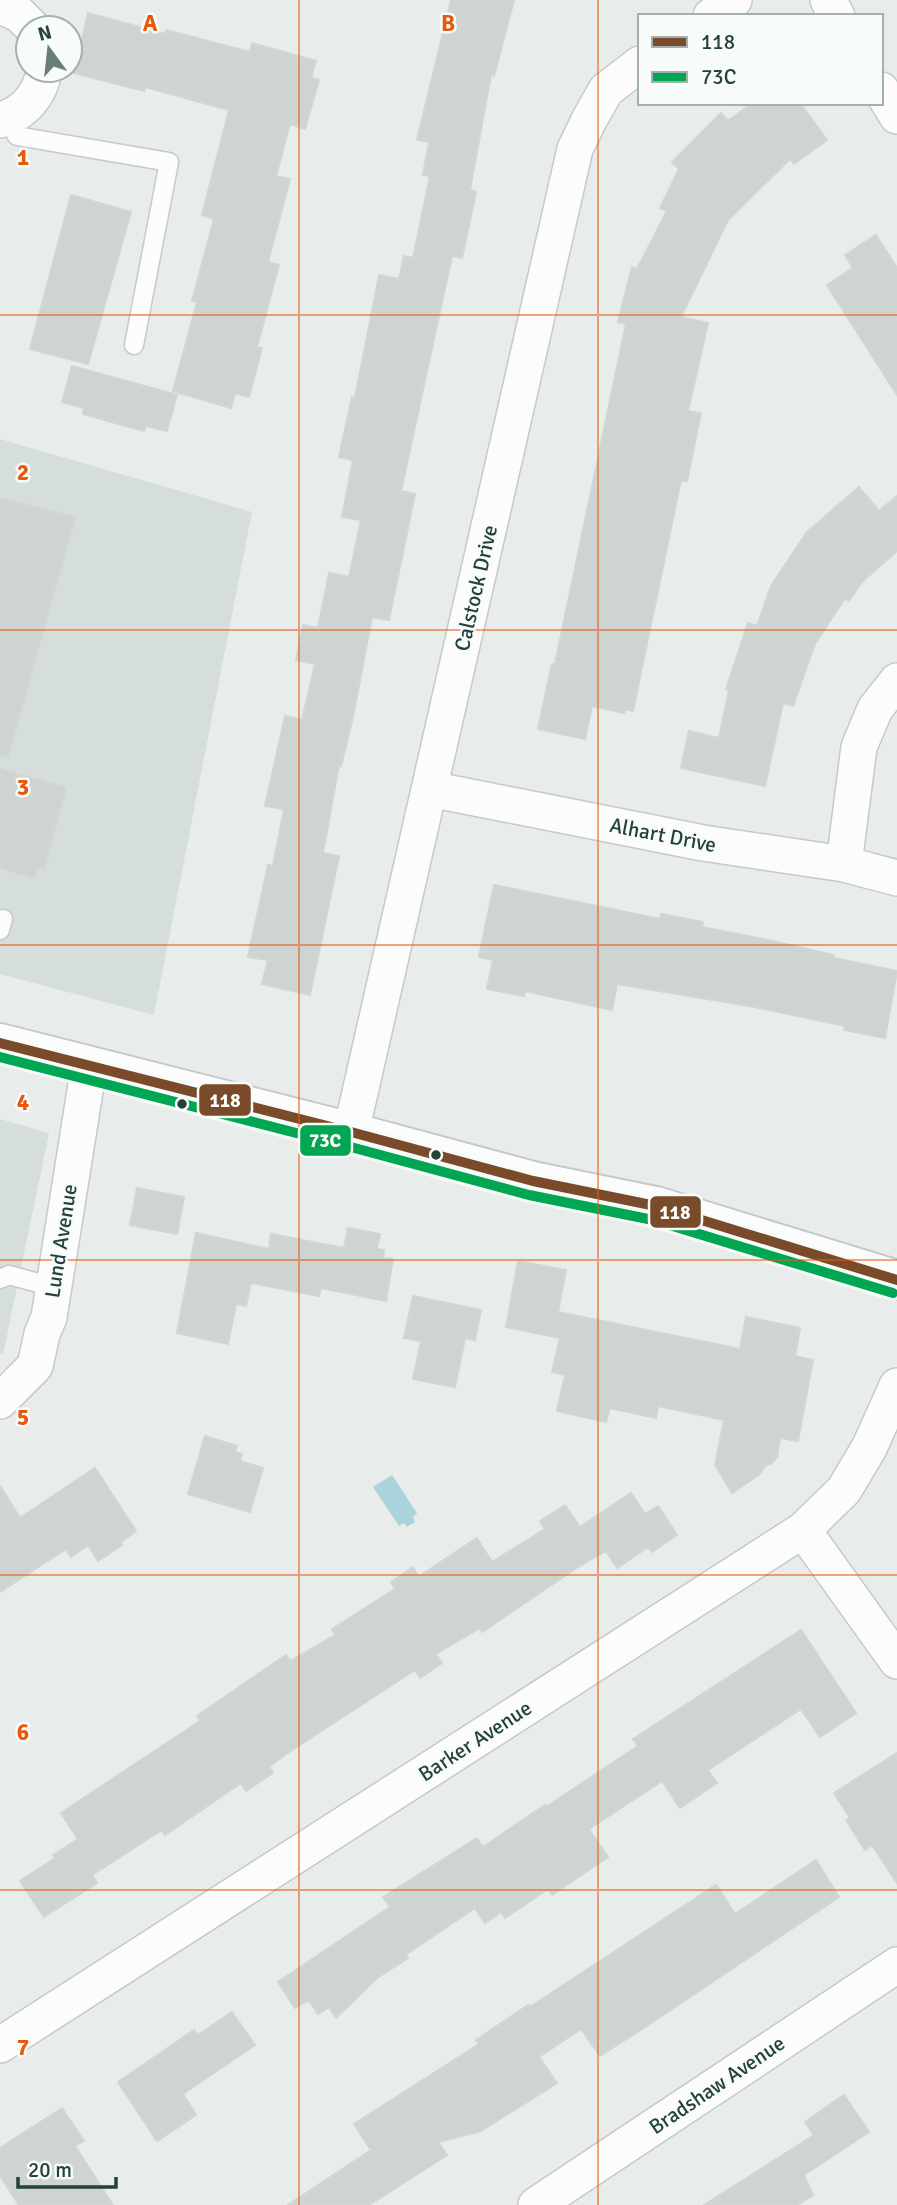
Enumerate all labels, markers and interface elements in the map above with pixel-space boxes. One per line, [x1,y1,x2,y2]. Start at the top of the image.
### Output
text: A [143,9,158,38]
text: B [441,9,455,38]
north arrow [14,14,84,84]
legend [638,14,883,105]
text: N [35,20,54,47]
text: 118 [701,29,735,55]
text: 73C [701,64,736,90]
text: 1 [17,143,29,172]
text: 2 [17,458,29,487]
street label: Calstock Drive [449,522,503,654]
text: 3 [17,773,29,802]
street label: Alhart Drive [608,812,718,858]
line badge: 118 [198,1083,252,1117]
text: 4 [17,1088,29,1117]
text: 118 [210,1089,240,1113]
unlabelled marker [175,1097,189,1111]
line badge: 73C [299,1124,352,1157]
text: 73C [309,1129,341,1153]
unlabelled marker [429,1148,443,1162]
street label: Lund Avenue [39,1182,83,1300]
line badge: 118 [649,1195,702,1229]
text: 118 [660,1201,690,1225]
text: 5 [17,1403,29,1432]
street label: Barker Avenue [414,1695,536,1787]
text: 6 [17,1718,29,1747]
street label: Bradshaw Avenue [644,2030,790,2140]
text: 7 [17,2033,29,2062]
scale bar [18,2146,116,2190]
text: 20 m [28,2157,72,2183]

